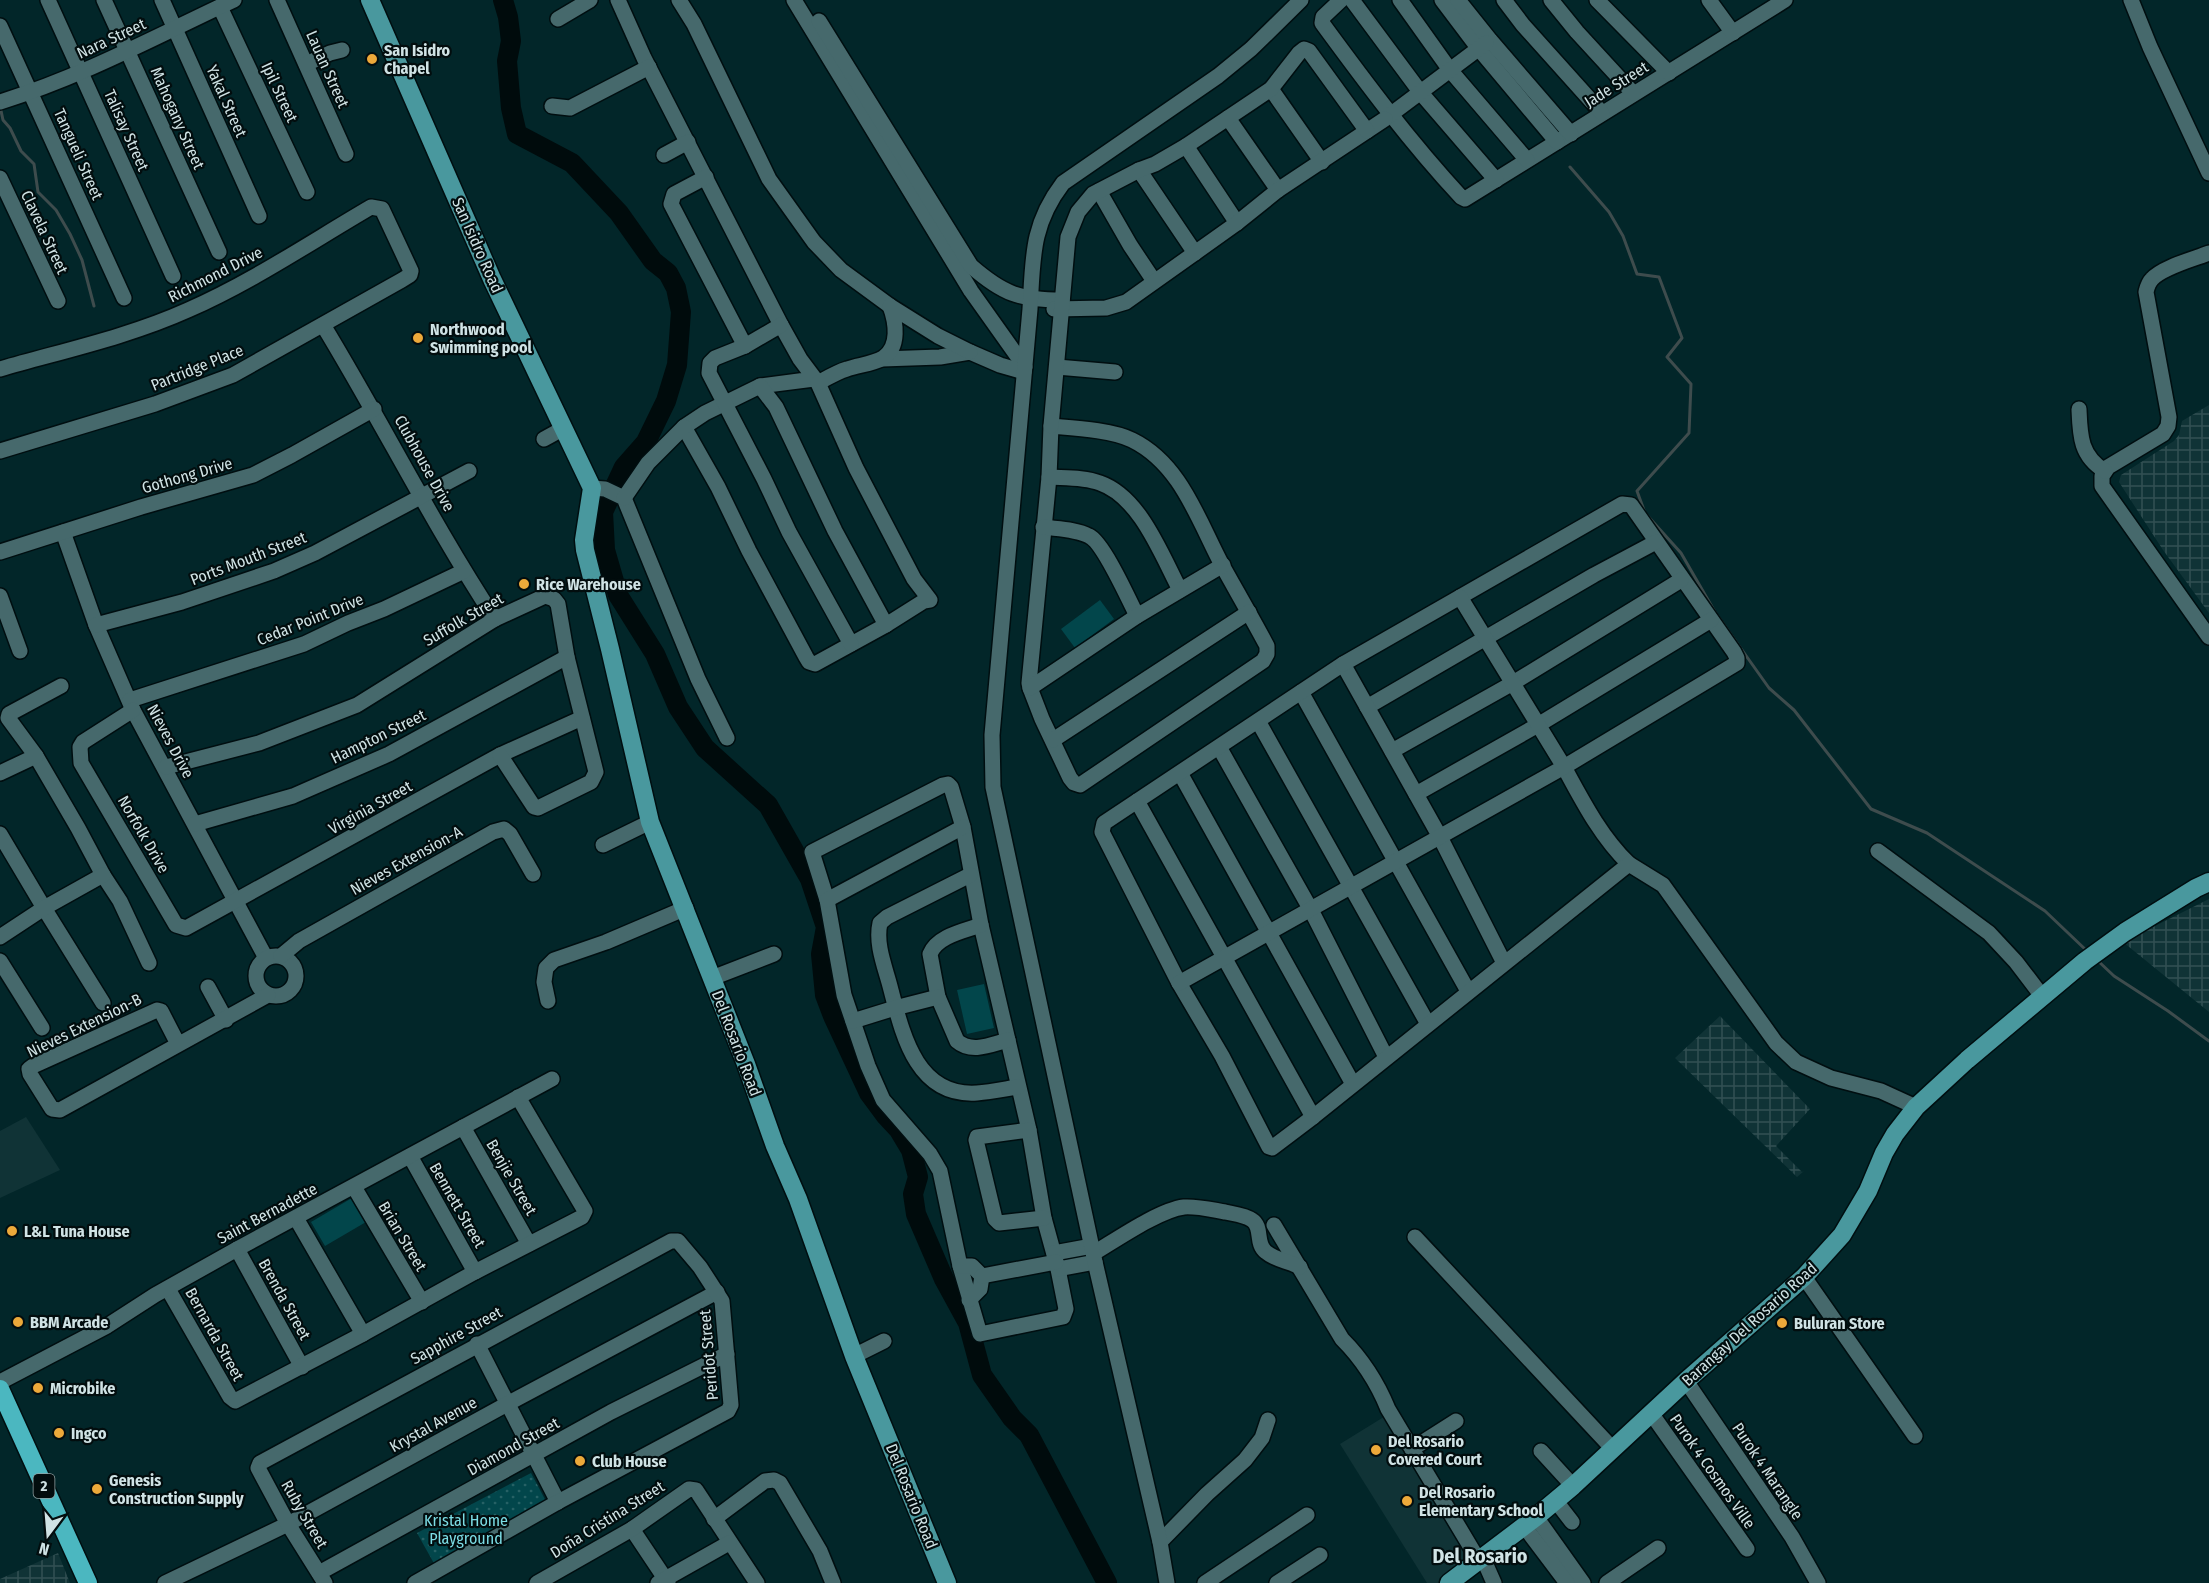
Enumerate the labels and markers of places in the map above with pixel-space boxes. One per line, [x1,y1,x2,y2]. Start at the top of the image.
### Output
place label: San Isidro Chapel [384,41,451,78]
marker: San Isidro Chapel [365,52,379,66]
place label: Northwood Swimming pool [430,320,532,357]
marker: Northwood Swimming pool [411,331,425,345]
place label: Rice Warehouse [536,575,641,594]
marker: Rice Warehouse [517,577,531,591]
place label: L&L Tuna House [24,1222,130,1241]
marker: L&L Tuna House [5,1224,19,1238]
place label: BBM Arcade [30,1313,108,1332]
place label: Buluran Store [1794,1314,1885,1333]
marker: BBM Arcade [11,1315,25,1329]
marker: Buluran Store [1775,1316,1789,1330]
place label: Microbike [50,1379,115,1398]
marker: Microbike [31,1381,45,1395]
place label: Ingco [71,1424,107,1443]
marker: Ingco [52,1426,66,1440]
place label: Del Rosario Covered Court [1388,1432,1482,1469]
marker: Del Rosario Covered Court [1369,1443,1383,1457]
place label: Club House [592,1452,667,1471]
marker: Club House [573,1454,587,1468]
place label: Genesis Construction Supply [109,1471,244,1508]
marker: Genesis Construction Supply [90,1482,104,1496]
place label: Del Rosario Elementary School [1419,1483,1544,1520]
marker: Del Rosario Elementary School [1400,1494,1414,1508]

